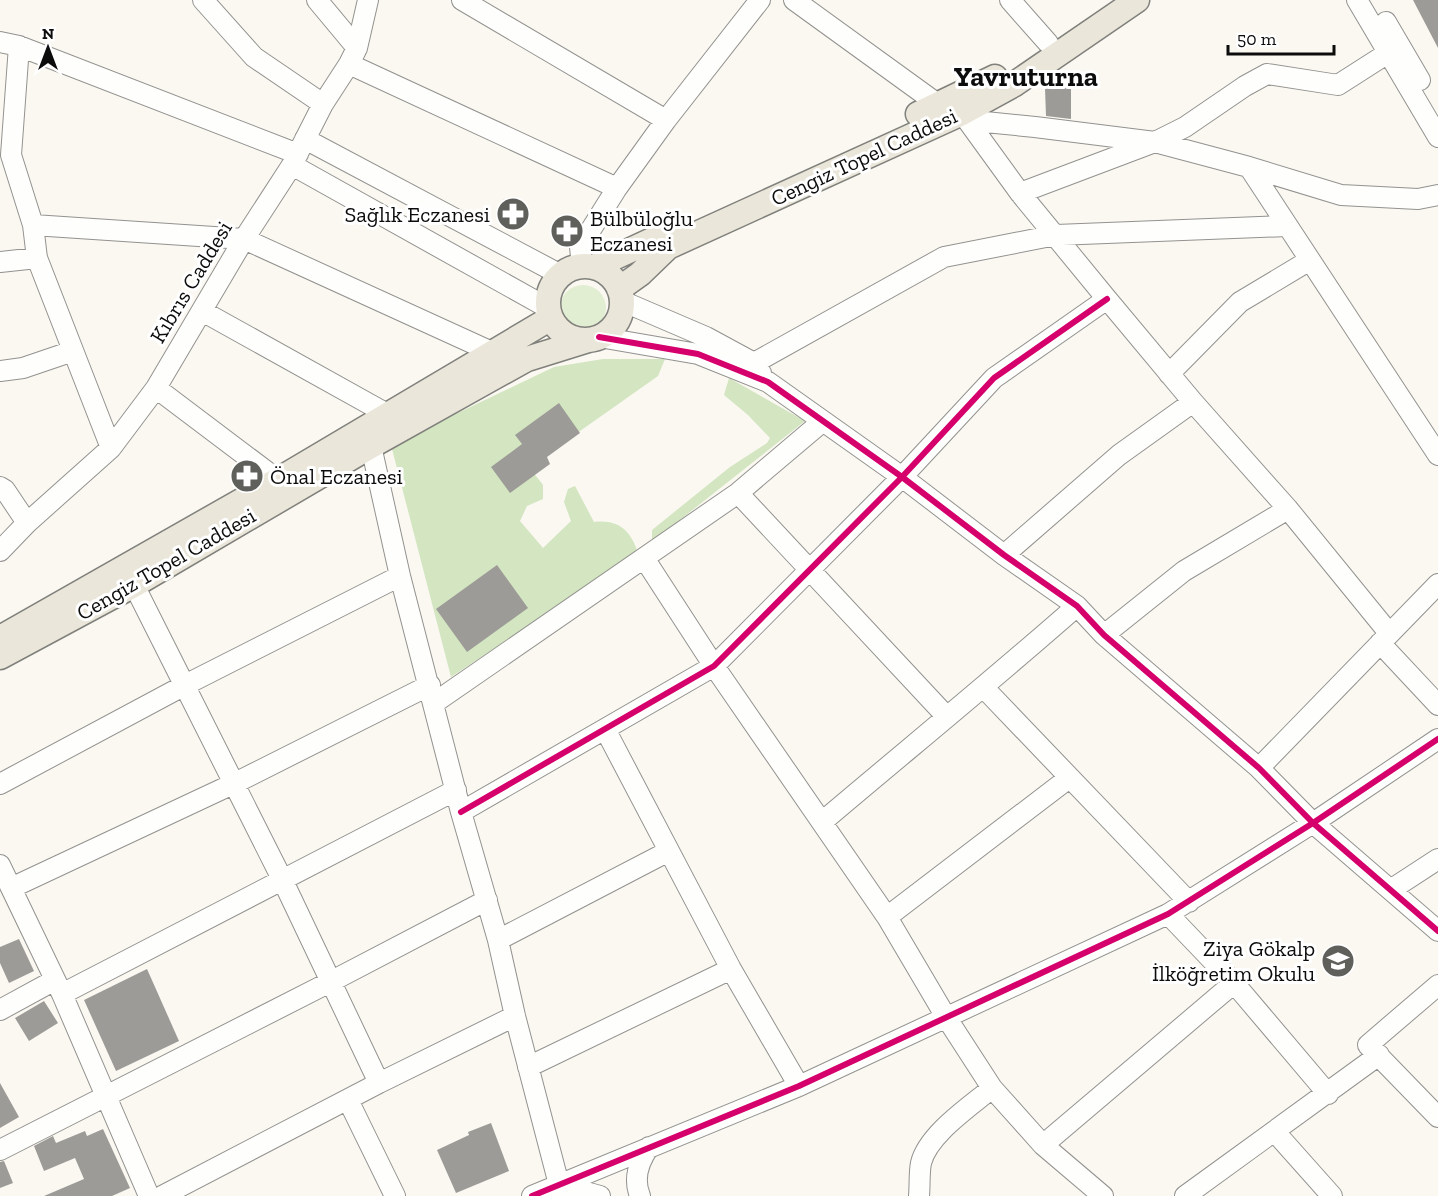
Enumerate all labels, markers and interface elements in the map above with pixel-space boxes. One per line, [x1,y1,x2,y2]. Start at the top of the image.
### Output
north arrow [18,18,78,78]
scale bar [1228,18,1334,56]
text: N [42,24,54,43]
text: 50 m [1237,28,1277,50]
district label: Yavruturna [954,60,1098,93]
street label: Cengiz Topel Caddesi [767,102,961,212]
pharmacy icon: Sağlık Eczanesi [495,196,531,232]
place label: Sağlık Eczanesi [344,201,490,228]
place label: Bülbüloğlu Eczanesi [590,205,694,257]
pharmacy icon: Bülbüloğlu Eczanesi [549,213,585,249]
street label: Kıbrıs Caddesi [144,216,238,348]
pharmacy icon: Önal Eczanesi [229,458,265,494]
place label: Önal Eczanesi [270,463,403,490]
street label: Cengiz Topel Caddesi [72,502,260,626]
place label: Ziya Gökalp İlköğretim Okulu [1152,935,1316,987]
school or university icon: Ziya Gökalp İlköğretim Okulu [1320,943,1356,979]

